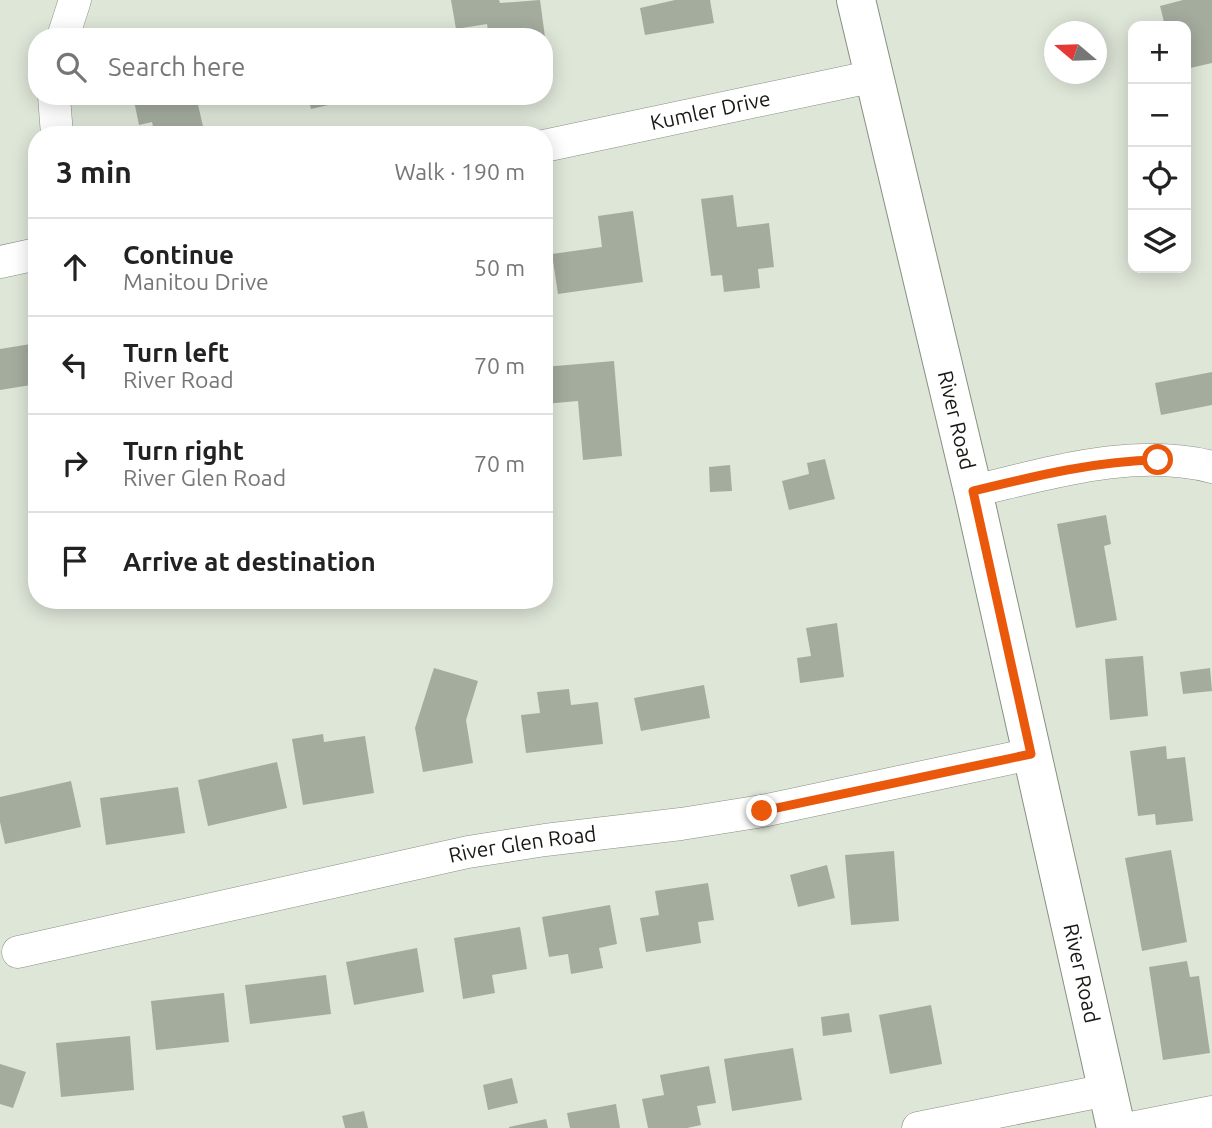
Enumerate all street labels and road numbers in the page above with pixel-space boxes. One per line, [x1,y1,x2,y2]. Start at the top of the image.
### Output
street label: Kumler Drive [648,85,772,134]
street label: River Road [934,368,981,472]
street label: River Glen Road [446,821,598,867]
street label: River Road [1059,921,1105,1025]

